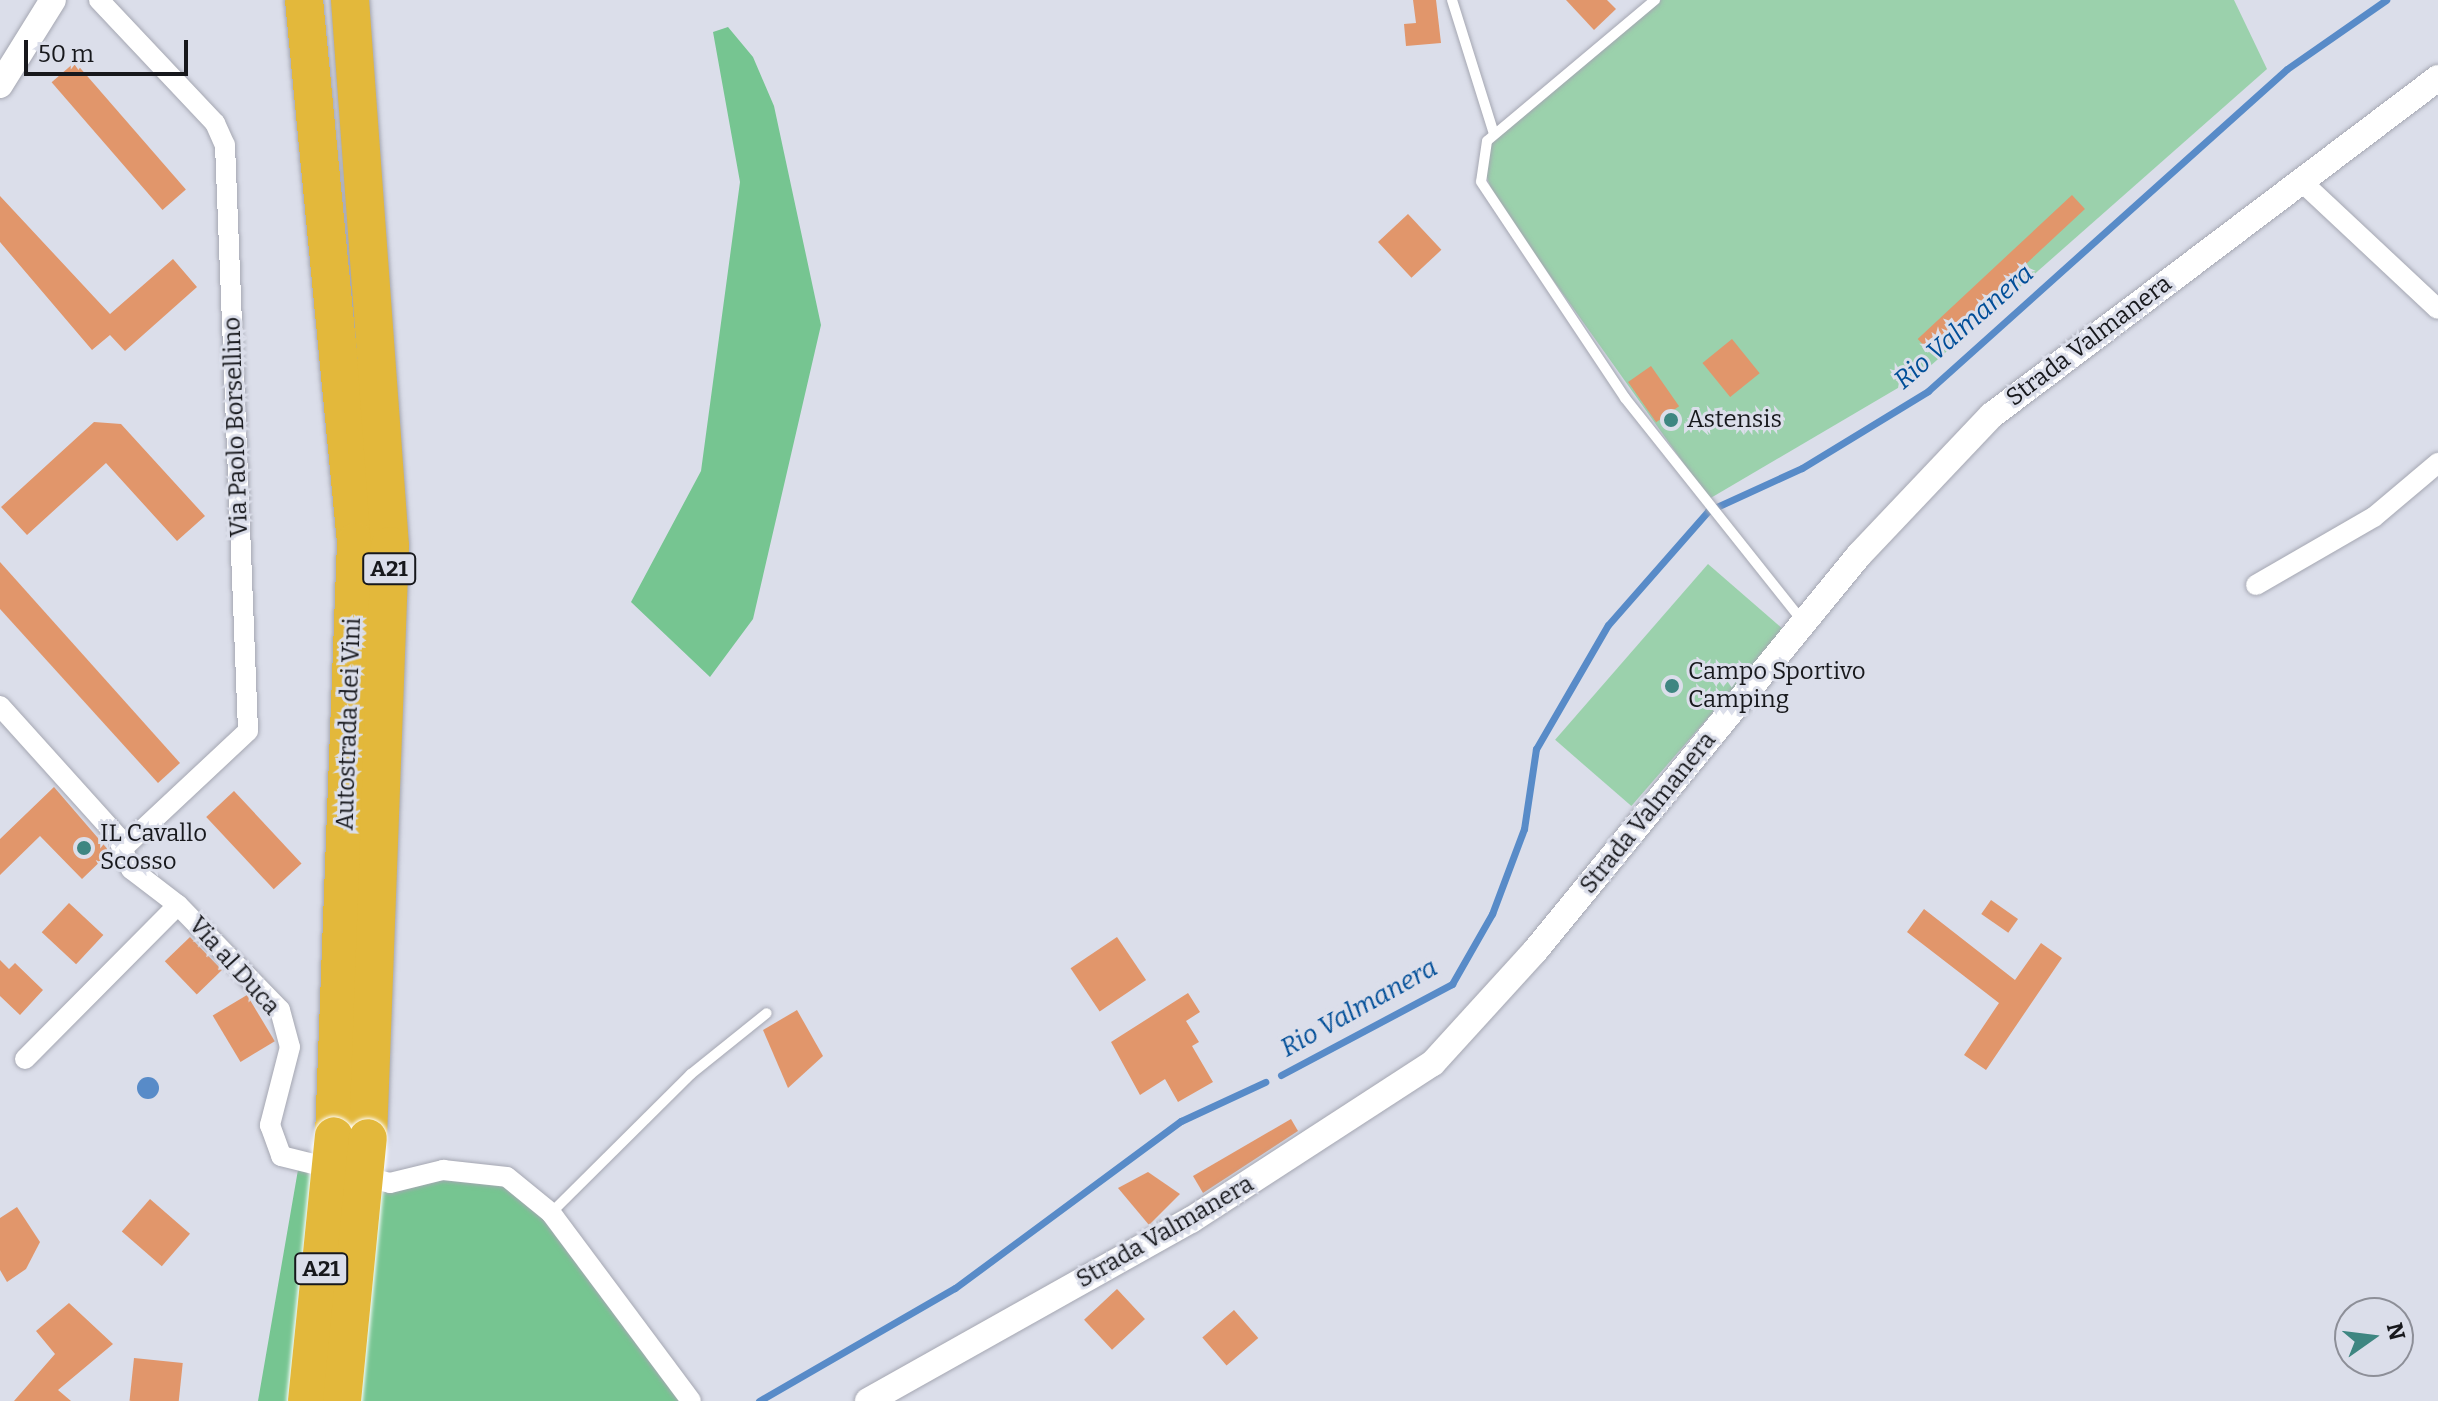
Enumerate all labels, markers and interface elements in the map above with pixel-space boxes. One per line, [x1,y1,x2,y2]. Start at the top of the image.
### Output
scale bar [28,24,192,74]
text: 50 m [38,40,94,68]
water label: Rio Valmanera [1888,258,2040,396]
street label: Strada Valmanera [2001,269,2177,413]
street label: Via Paolo Borsellino [218,316,254,538]
place label: Astensis [1687,406,1782,434]
marker: Astensis [1662,411,1680,429]
road number: A21 [361,551,417,587]
street label: Autostrada dei Vini [331,617,367,831]
place label: Campo Sportivo Camping [1688,658,1866,714]
marker: Campo Sportivo Camping [1663,677,1681,695]
street label: Strada Valmanera [1574,726,1722,900]
place label: IL Cavallo Scosso [100,820,207,876]
marker: IL Cavallo Scosso [75,839,93,857]
street label: Via al Duca [182,911,286,1021]
water label: Rio Valmanera [1275,952,1443,1064]
street label: Strada Valmanera [1071,1170,1259,1294]
road number: A21 [293,1251,349,1287]
north arrow [2334,1297,2414,1377]
text: N [2381,1320,2411,1343]

